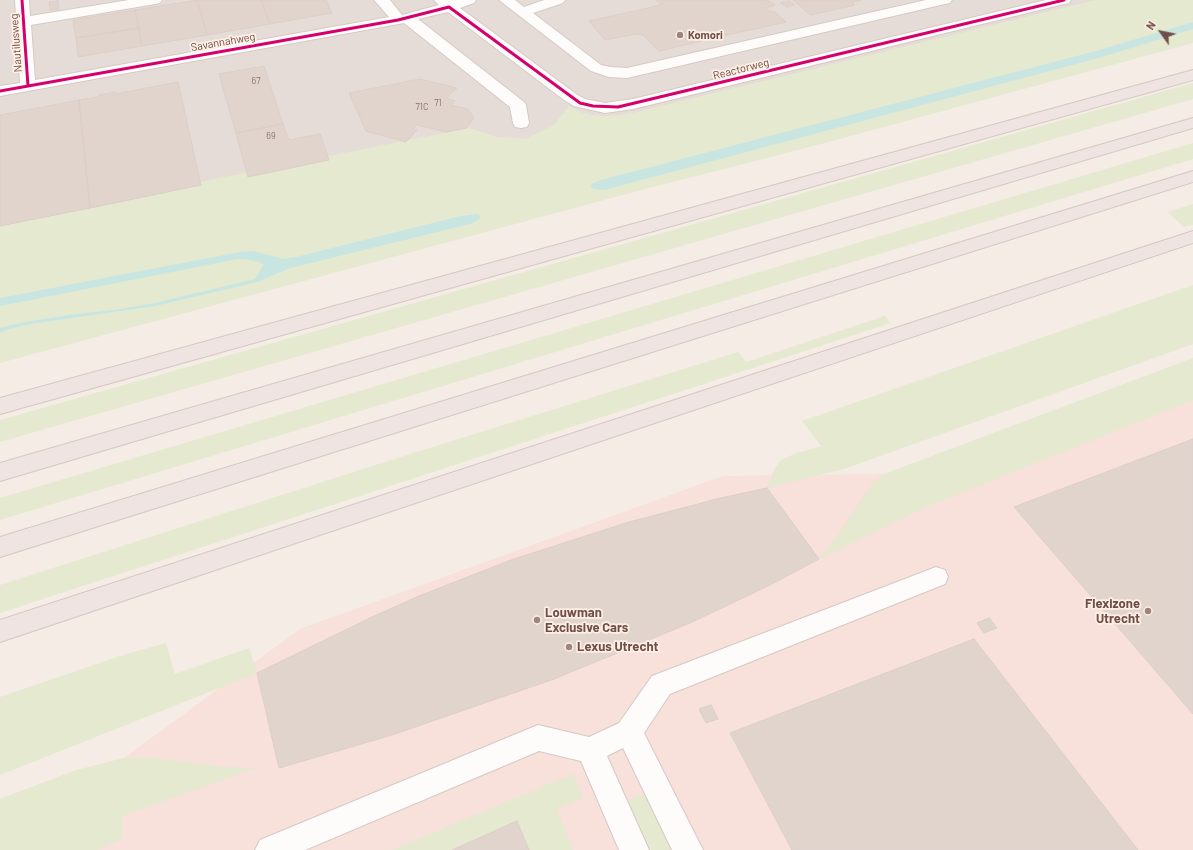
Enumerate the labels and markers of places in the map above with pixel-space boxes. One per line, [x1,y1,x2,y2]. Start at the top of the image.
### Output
place label: Komori [688,28,723,42]
marker: Komori [675,30,685,40]
place label: Flexizone Utrecht [1085,596,1140,627]
place label: Louwman Exclusive Cars [545,605,628,636]
marker: Flexizone Utrecht [1143,606,1153,616]
marker: Louwman Exclusive Cars [532,615,542,625]
place label: Lexus Utrecht [577,639,658,655]
marker: Lexus Utrecht [564,642,574,652]

